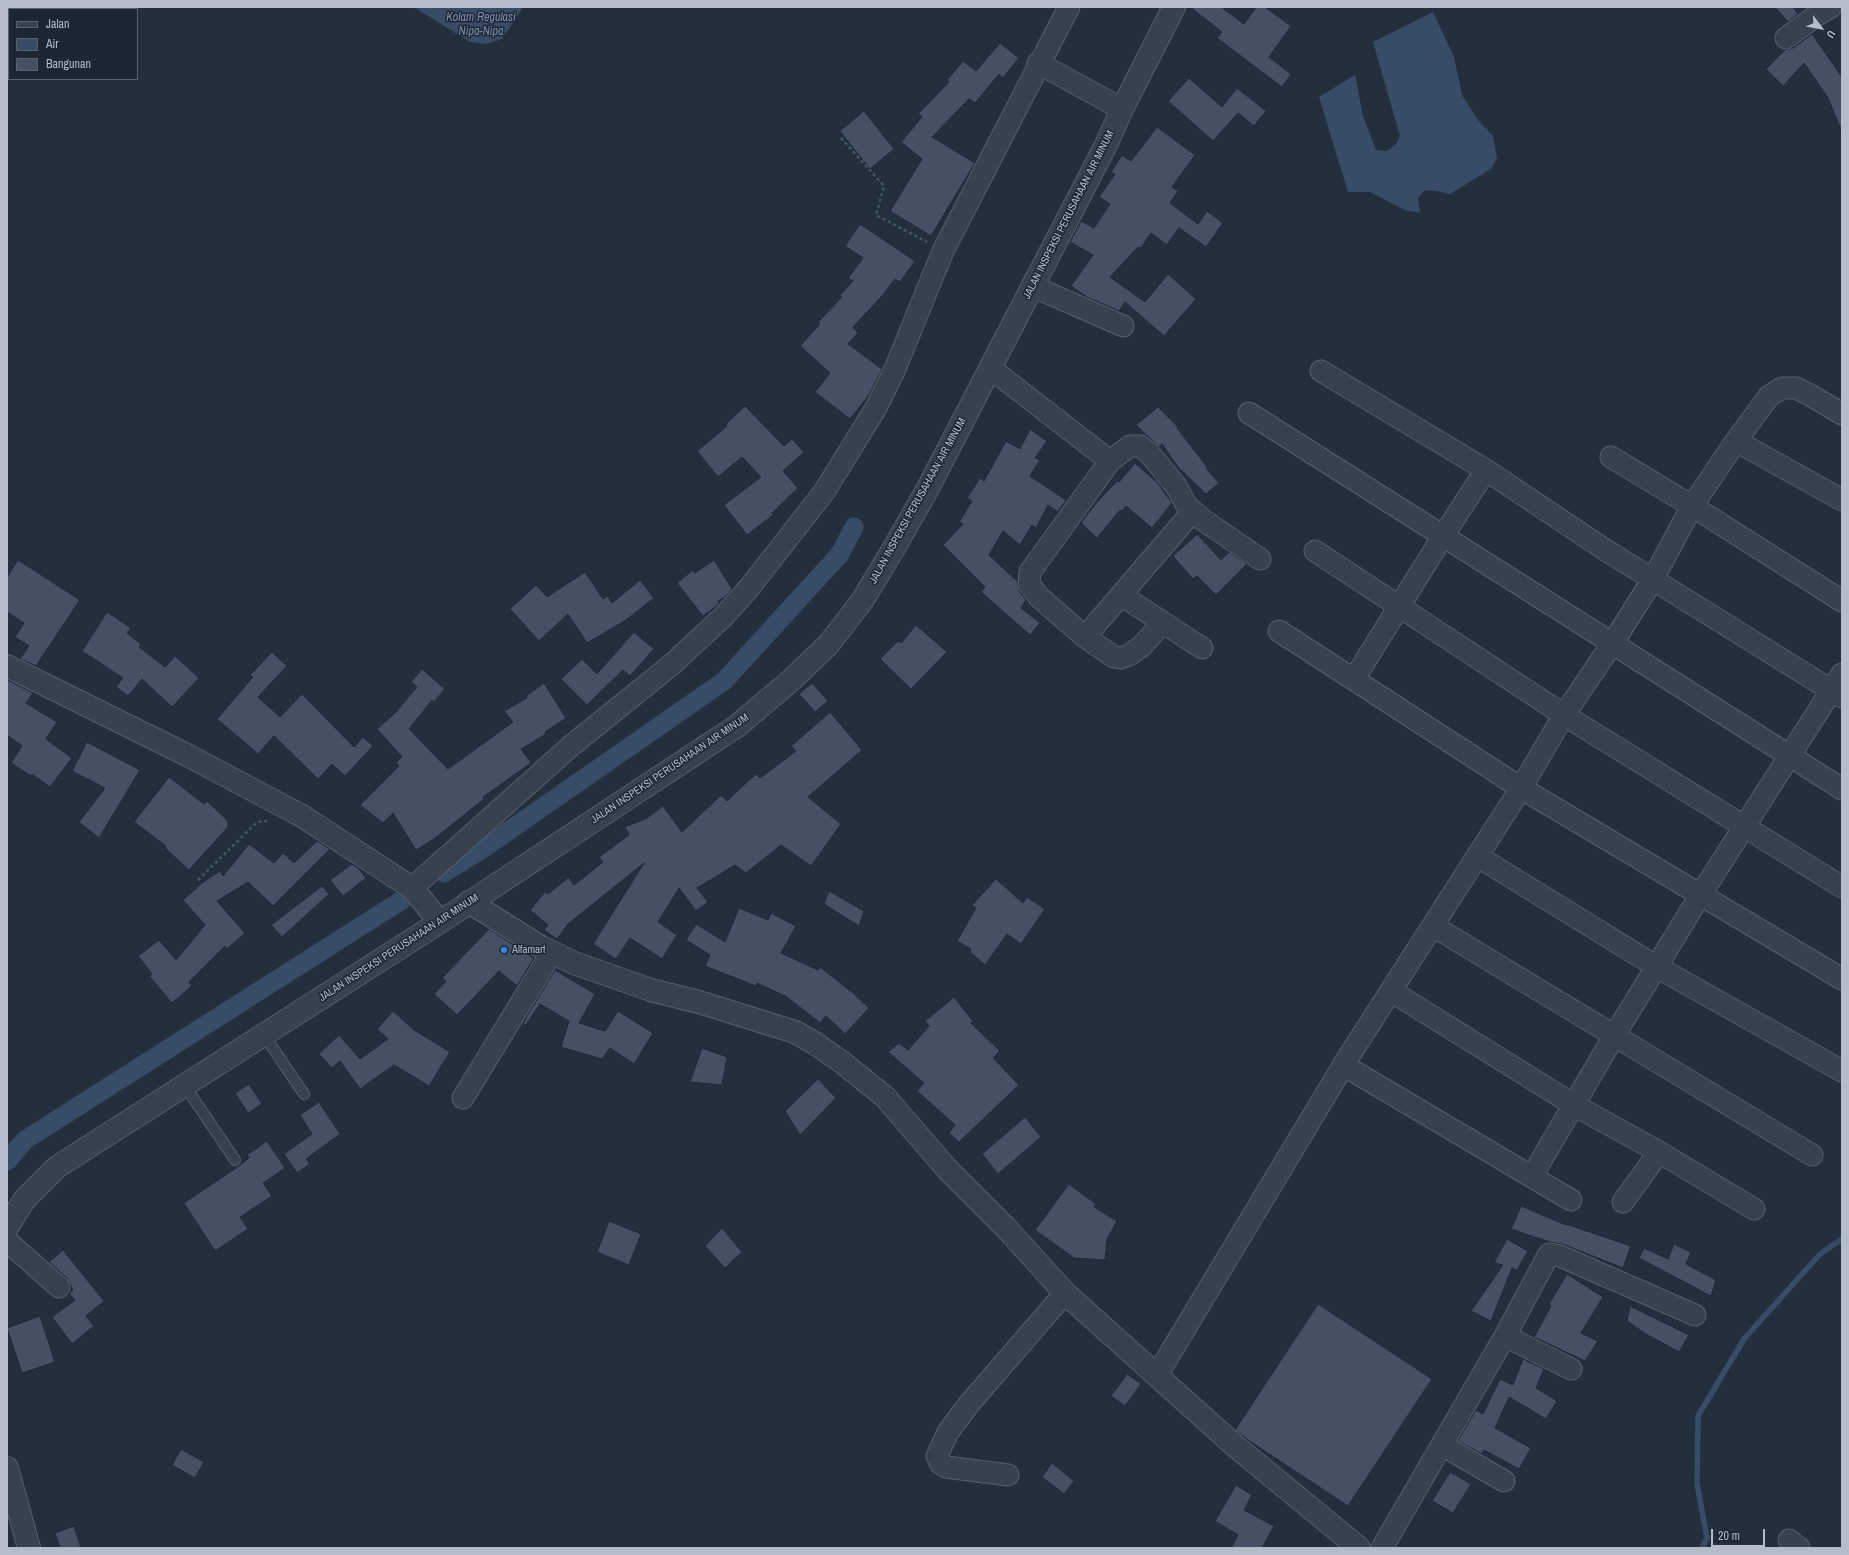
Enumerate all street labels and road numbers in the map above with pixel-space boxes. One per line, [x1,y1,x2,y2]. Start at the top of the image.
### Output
street label: JALAN INSPEKSI PERUSAHAAN AIR MINUM [1021,128,1117,302]
street label: JALAN INSPEKSI PERUSAHAAN AIR MINUM [867,416,969,586]
street label: JALAN INSPEKSI PERUSAHAAN AIR MINUM [589,711,751,827]
street label: JALAN INSPEKSI PERUSAHAAN AIR MINUM [317,891,481,1005]

